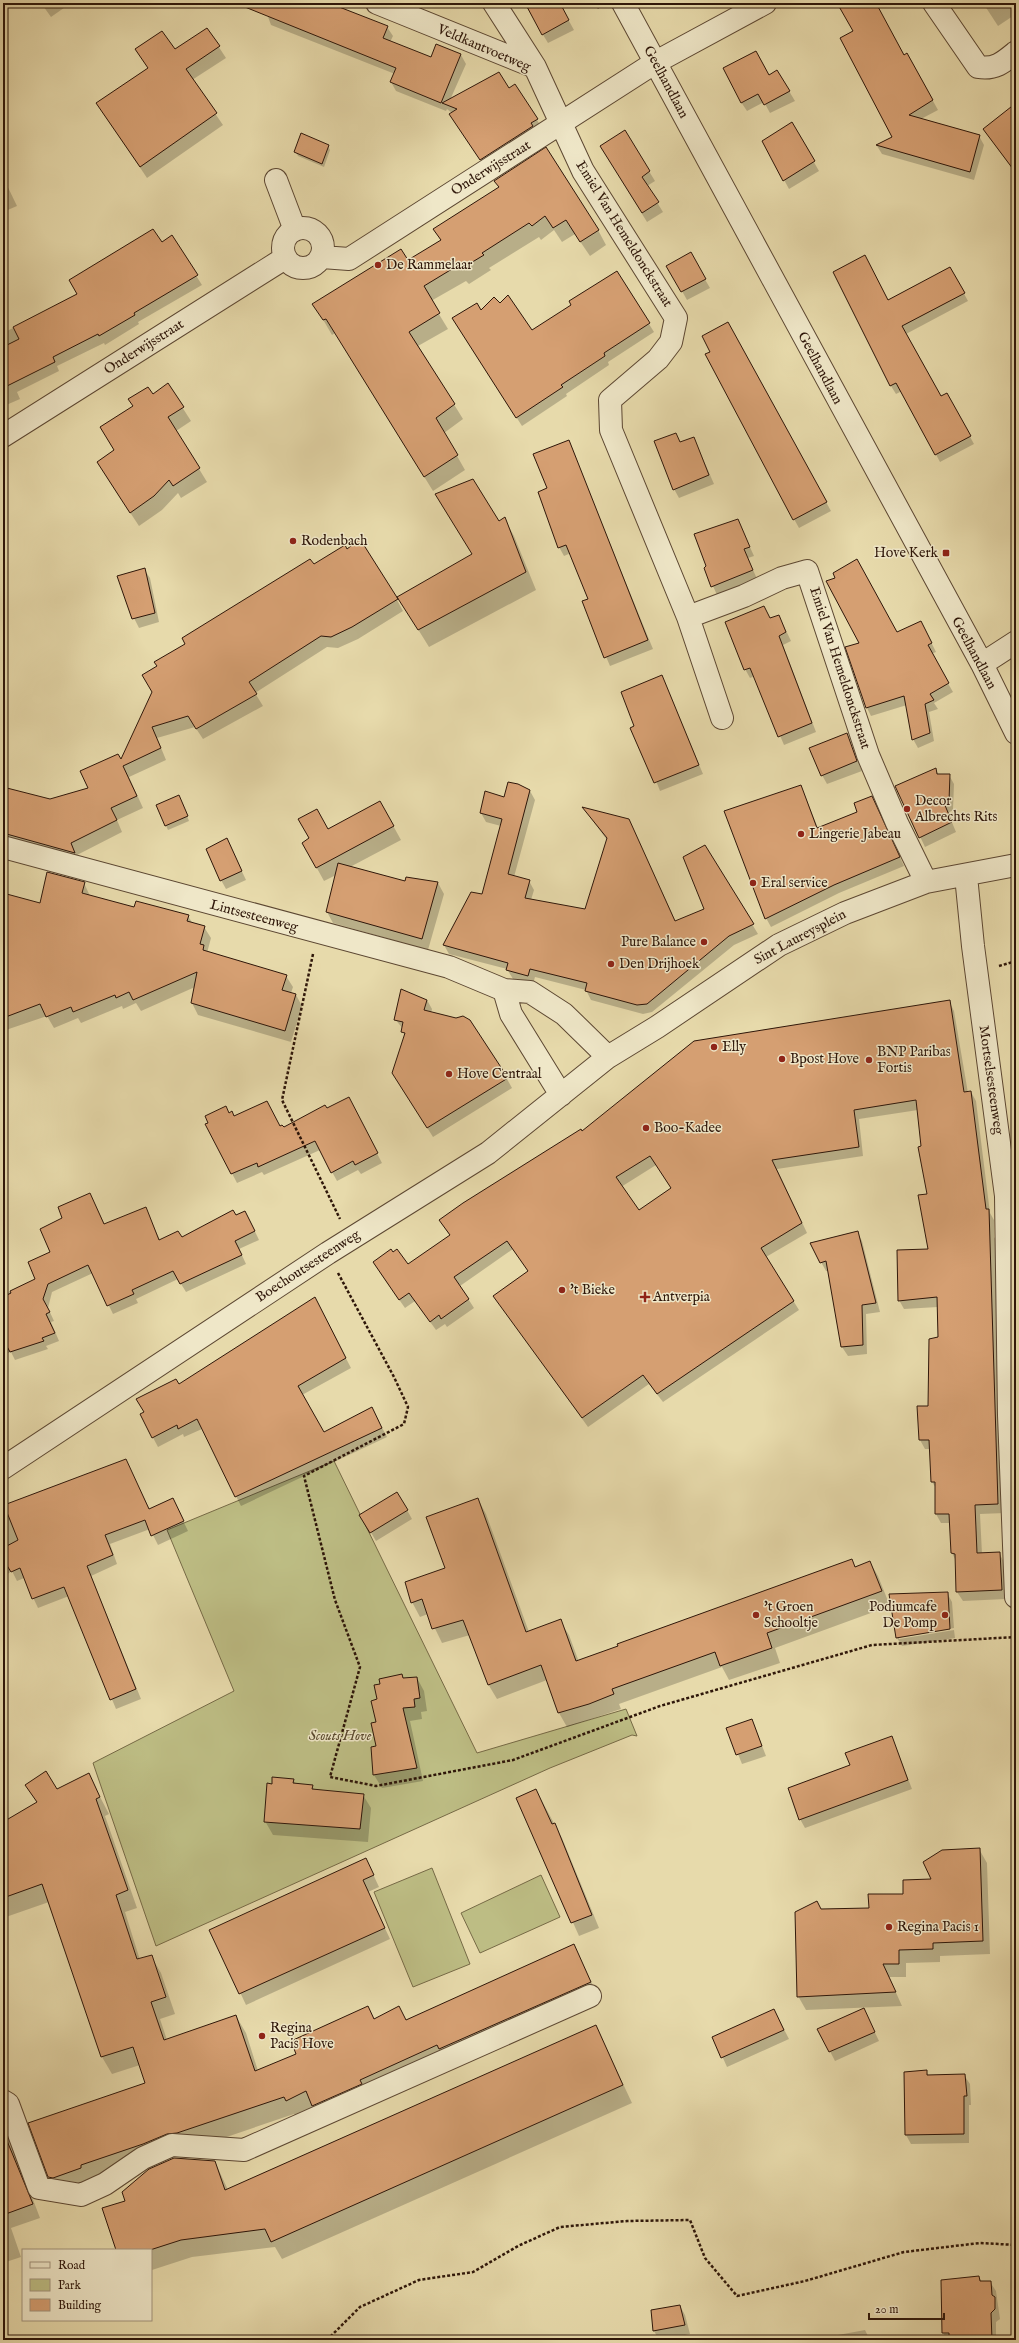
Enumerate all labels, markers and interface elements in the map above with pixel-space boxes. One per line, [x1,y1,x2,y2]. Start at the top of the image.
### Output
street label: Veldkantvoetweg [434,20,534,76]
street label: Geelhandlaan [639,43,693,122]
street label: Onderwijsstraat [448,136,535,200]
street label: Emiel Van Hemeldonckstraat [572,157,677,311]
place label: De Rammelaar [386,256,472,274]
marker: De Rammelaar [373,260,383,270]
street label: Onderwijsstraat [101,315,188,379]
street label: Geelhandlaan [793,329,847,408]
place label: Rodenbach [301,532,368,550]
marker: Rodenbach [288,536,298,546]
place label: Hove Kerk [874,544,938,562]
marker: Hove Kerk [941,548,951,558]
street label: Emiel Van Hemeldonckstraat [805,585,875,751]
street label: Geelhandlaan [947,614,1001,693]
place label: Decor Albrechts Rits [914,792,998,826]
marker: Decor Albrechts Rits [902,804,912,814]
place label: Lingerie Jabeau [809,825,901,843]
marker: Lingerie Jabeau [796,829,806,839]
place label: Eral service [761,874,828,892]
marker: Eral service [748,878,758,888]
street label: Lintsesteenweg [208,896,300,936]
street label: Sint Laureysplein [751,905,850,969]
place label: Pure Balance [621,933,697,951]
marker: Pure Balance [699,937,709,947]
place label: Den Drijhoek [619,955,700,973]
marker: Den Drijhoek [606,959,616,969]
street label: Mortselsesteenweg [974,1024,1008,1136]
place label: Elly [722,1038,746,1056]
marker: Elly [709,1042,719,1052]
place label: BNP Paribas Fortis [877,1043,951,1077]
place label: Bpost Hove [790,1050,860,1068]
marker: Bpost Hove [777,1054,787,1064]
marker: BNP Paribas Fortis [864,1055,874,1065]
place label: Hove Centraal [457,1065,542,1083]
marker: Hove Centraal [444,1069,454,1079]
place label: Boo-Kadee [654,1119,722,1137]
marker: Boo-Kadee [641,1123,651,1133]
street label: Boechoutsesteenweg [253,1225,364,1306]
place label: 't Bieke [570,1281,615,1299]
marker: 't Bieke [557,1285,567,1295]
place label: Antverpia [652,1288,711,1306]
marker: Antverpia [640,1292,650,1302]
place label: 't Groen Schooltje [764,1598,819,1632]
place label: Podiumcafe De Pomp [869,1598,938,1632]
marker: 't Groen Schooltje [751,1610,761,1620]
marker: Podiumcafe De Pomp [940,1610,950,1620]
park label: Scouts Hove [309,1727,372,1745]
place label: Regina Pacis 1 [897,1918,979,1936]
marker: Regina Pacis 1 [884,1922,894,1932]
place label: Regina Pacis Hove [270,2019,334,2053]
marker: Regina Pacis Hove [257,2031,267,2041]
legend [22,2249,152,2321]
text: Road [58,2258,86,2273]
text: Park [58,2278,81,2293]
scale bar [869,2295,944,2321]
text: Building [58,2298,102,2313]
text: 20 m [875,2302,898,2317]

